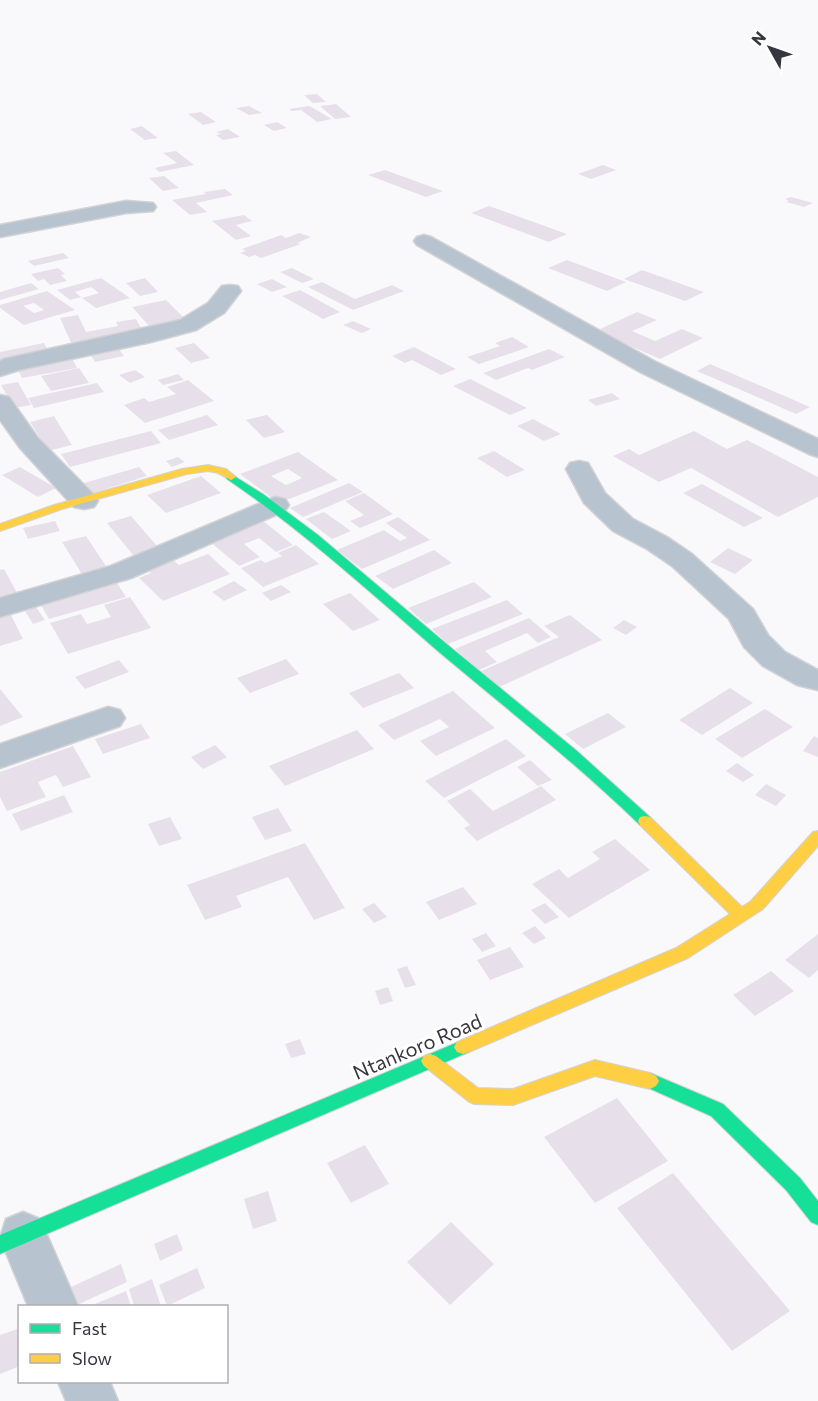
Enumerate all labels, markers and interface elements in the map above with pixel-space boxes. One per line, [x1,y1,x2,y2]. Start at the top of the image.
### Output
north arrow [740,18,800,78]
text: N [747,27,769,49]
street label: Ntankoro Road [349,1008,485,1084]
legend [18,1305,228,1383]
text: Fast [72,1317,107,1339]
text: Slow [72,1347,112,1369]

